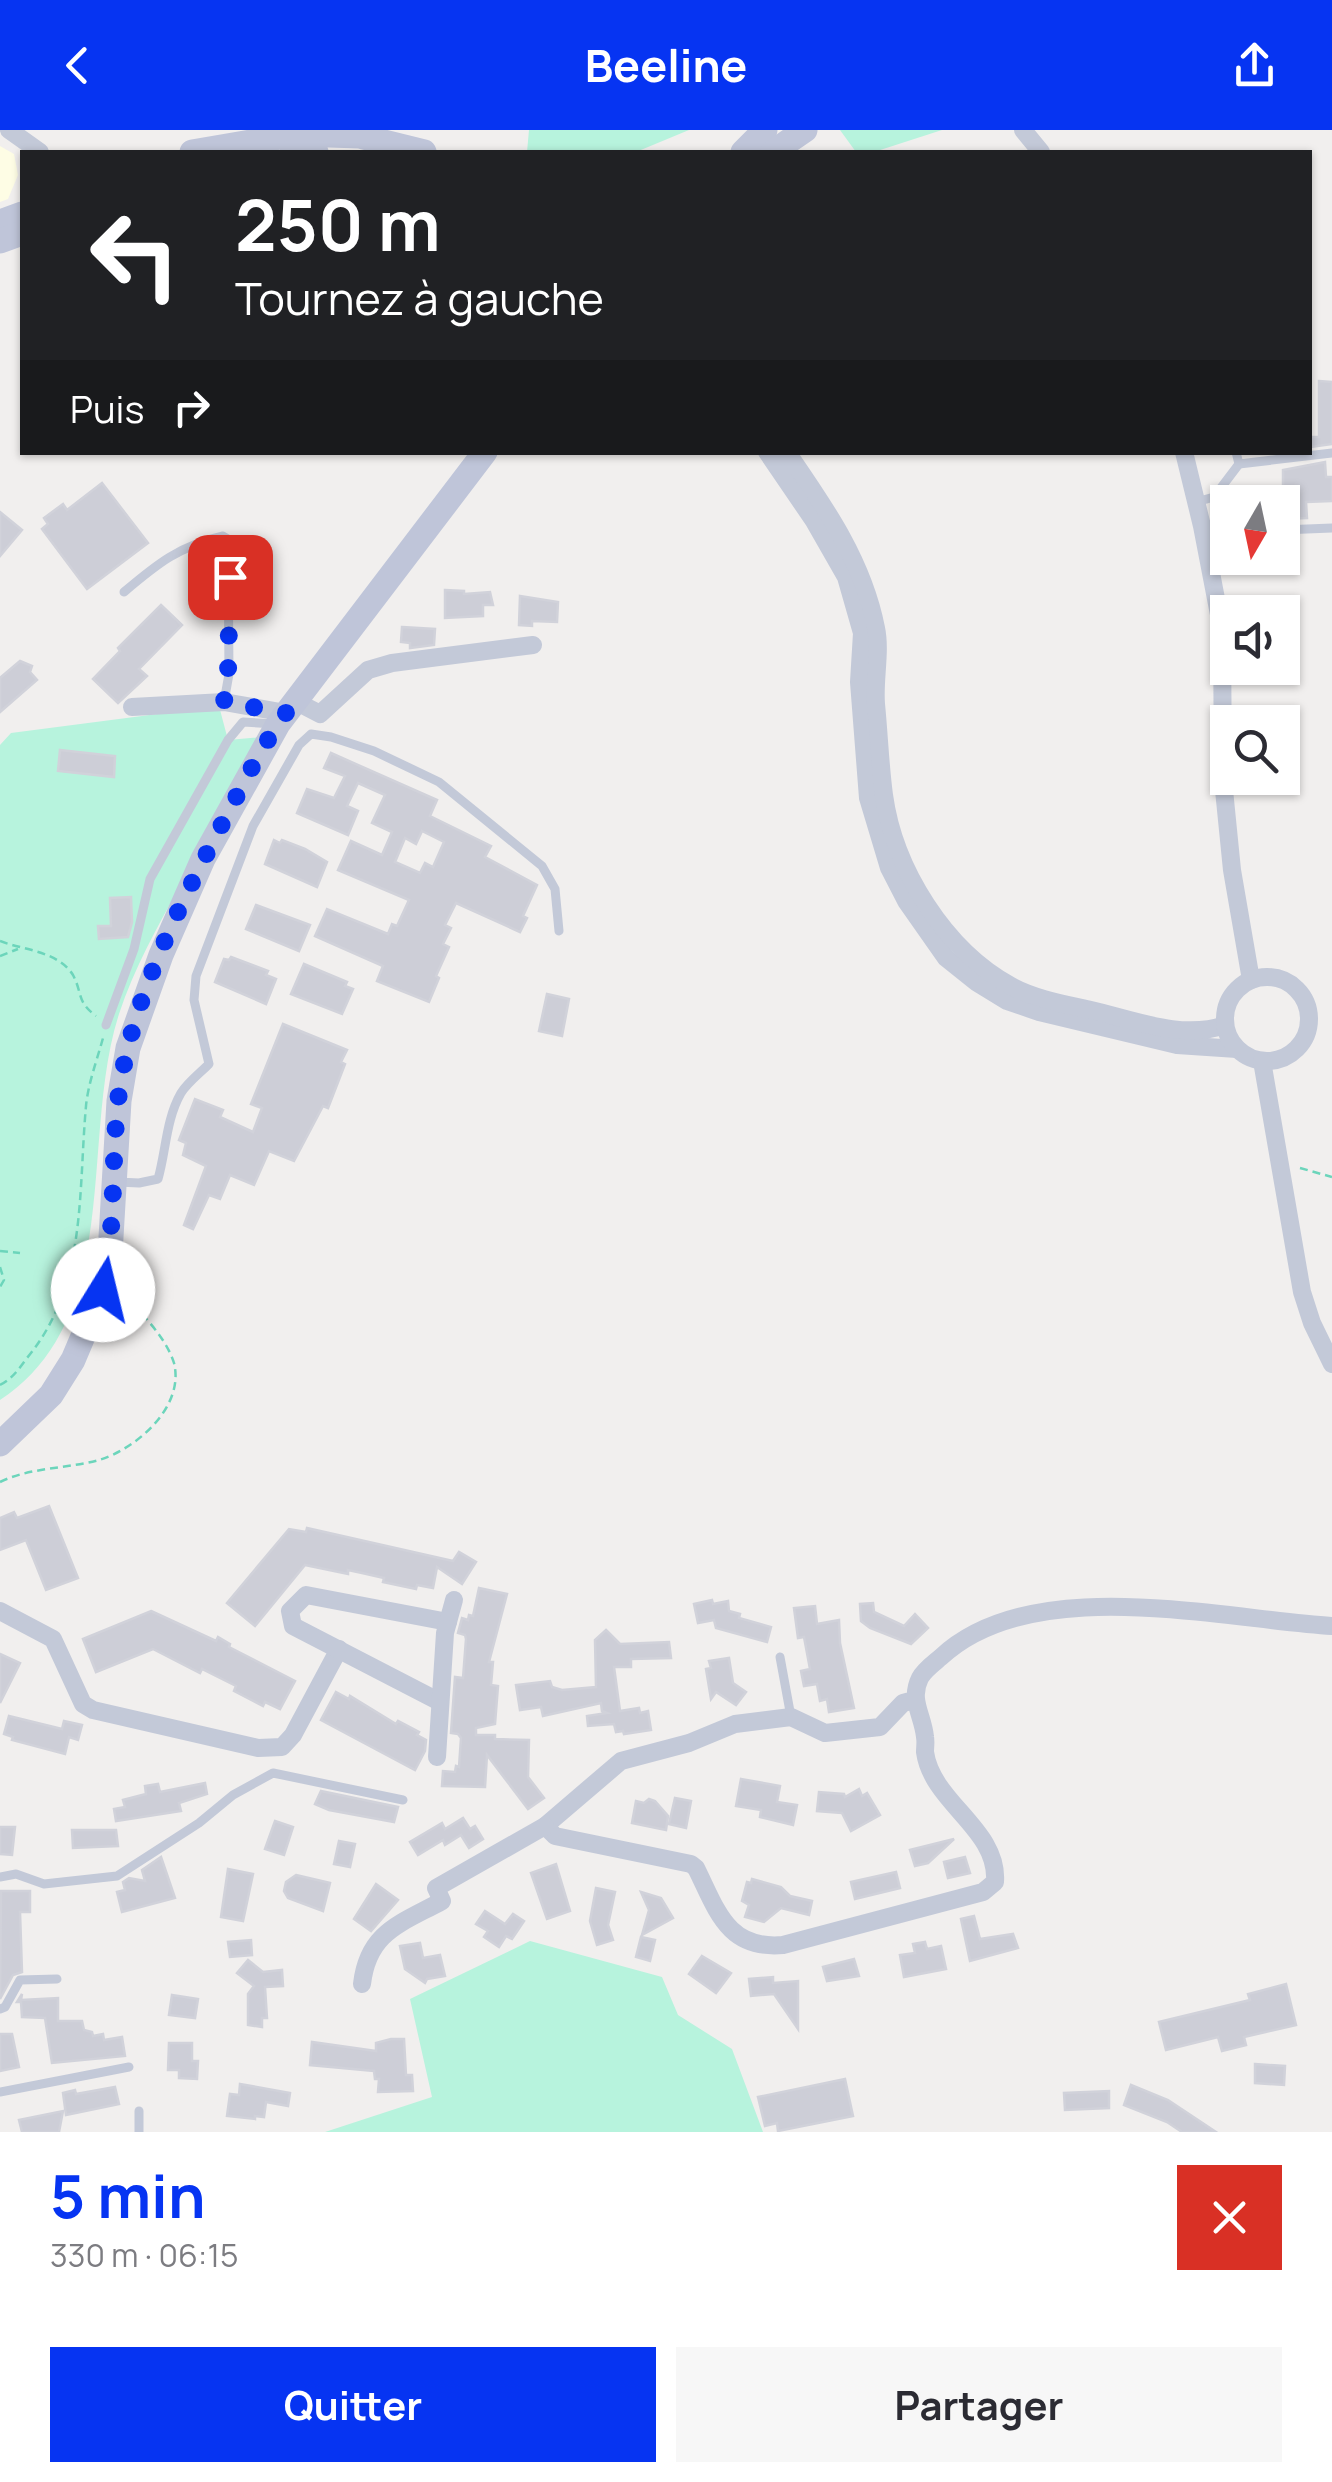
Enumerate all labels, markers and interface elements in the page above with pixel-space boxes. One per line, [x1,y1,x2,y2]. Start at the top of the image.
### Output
text: Beeline [585,34,747,96]
icon: back [50,38,105,93]
icon: share [1227,38,1282,93]
text: 250 m [235,176,441,272]
icon: left [70,190,200,320]
text: Tournez à gauche [235,267,604,329]
icon: right [164,380,219,435]
text: Puis [70,382,144,434]
north arrow [1210,485,1300,575]
map controls [1210,485,1300,795]
pin [188,535,273,620]
icon: arrive [203,550,258,605]
button: sound [1210,595,1300,685]
button: search [1210,705,1300,795]
position arrow [51,1238,155,1342]
text: 5 min [50,2154,205,2236]
button: close [1177,2165,1282,2270]
text: 330 m · 06:15 [50,2233,238,2277]
button: Quitter [50,2347,656,2462]
button: Partager [676,2347,1282,2462]

